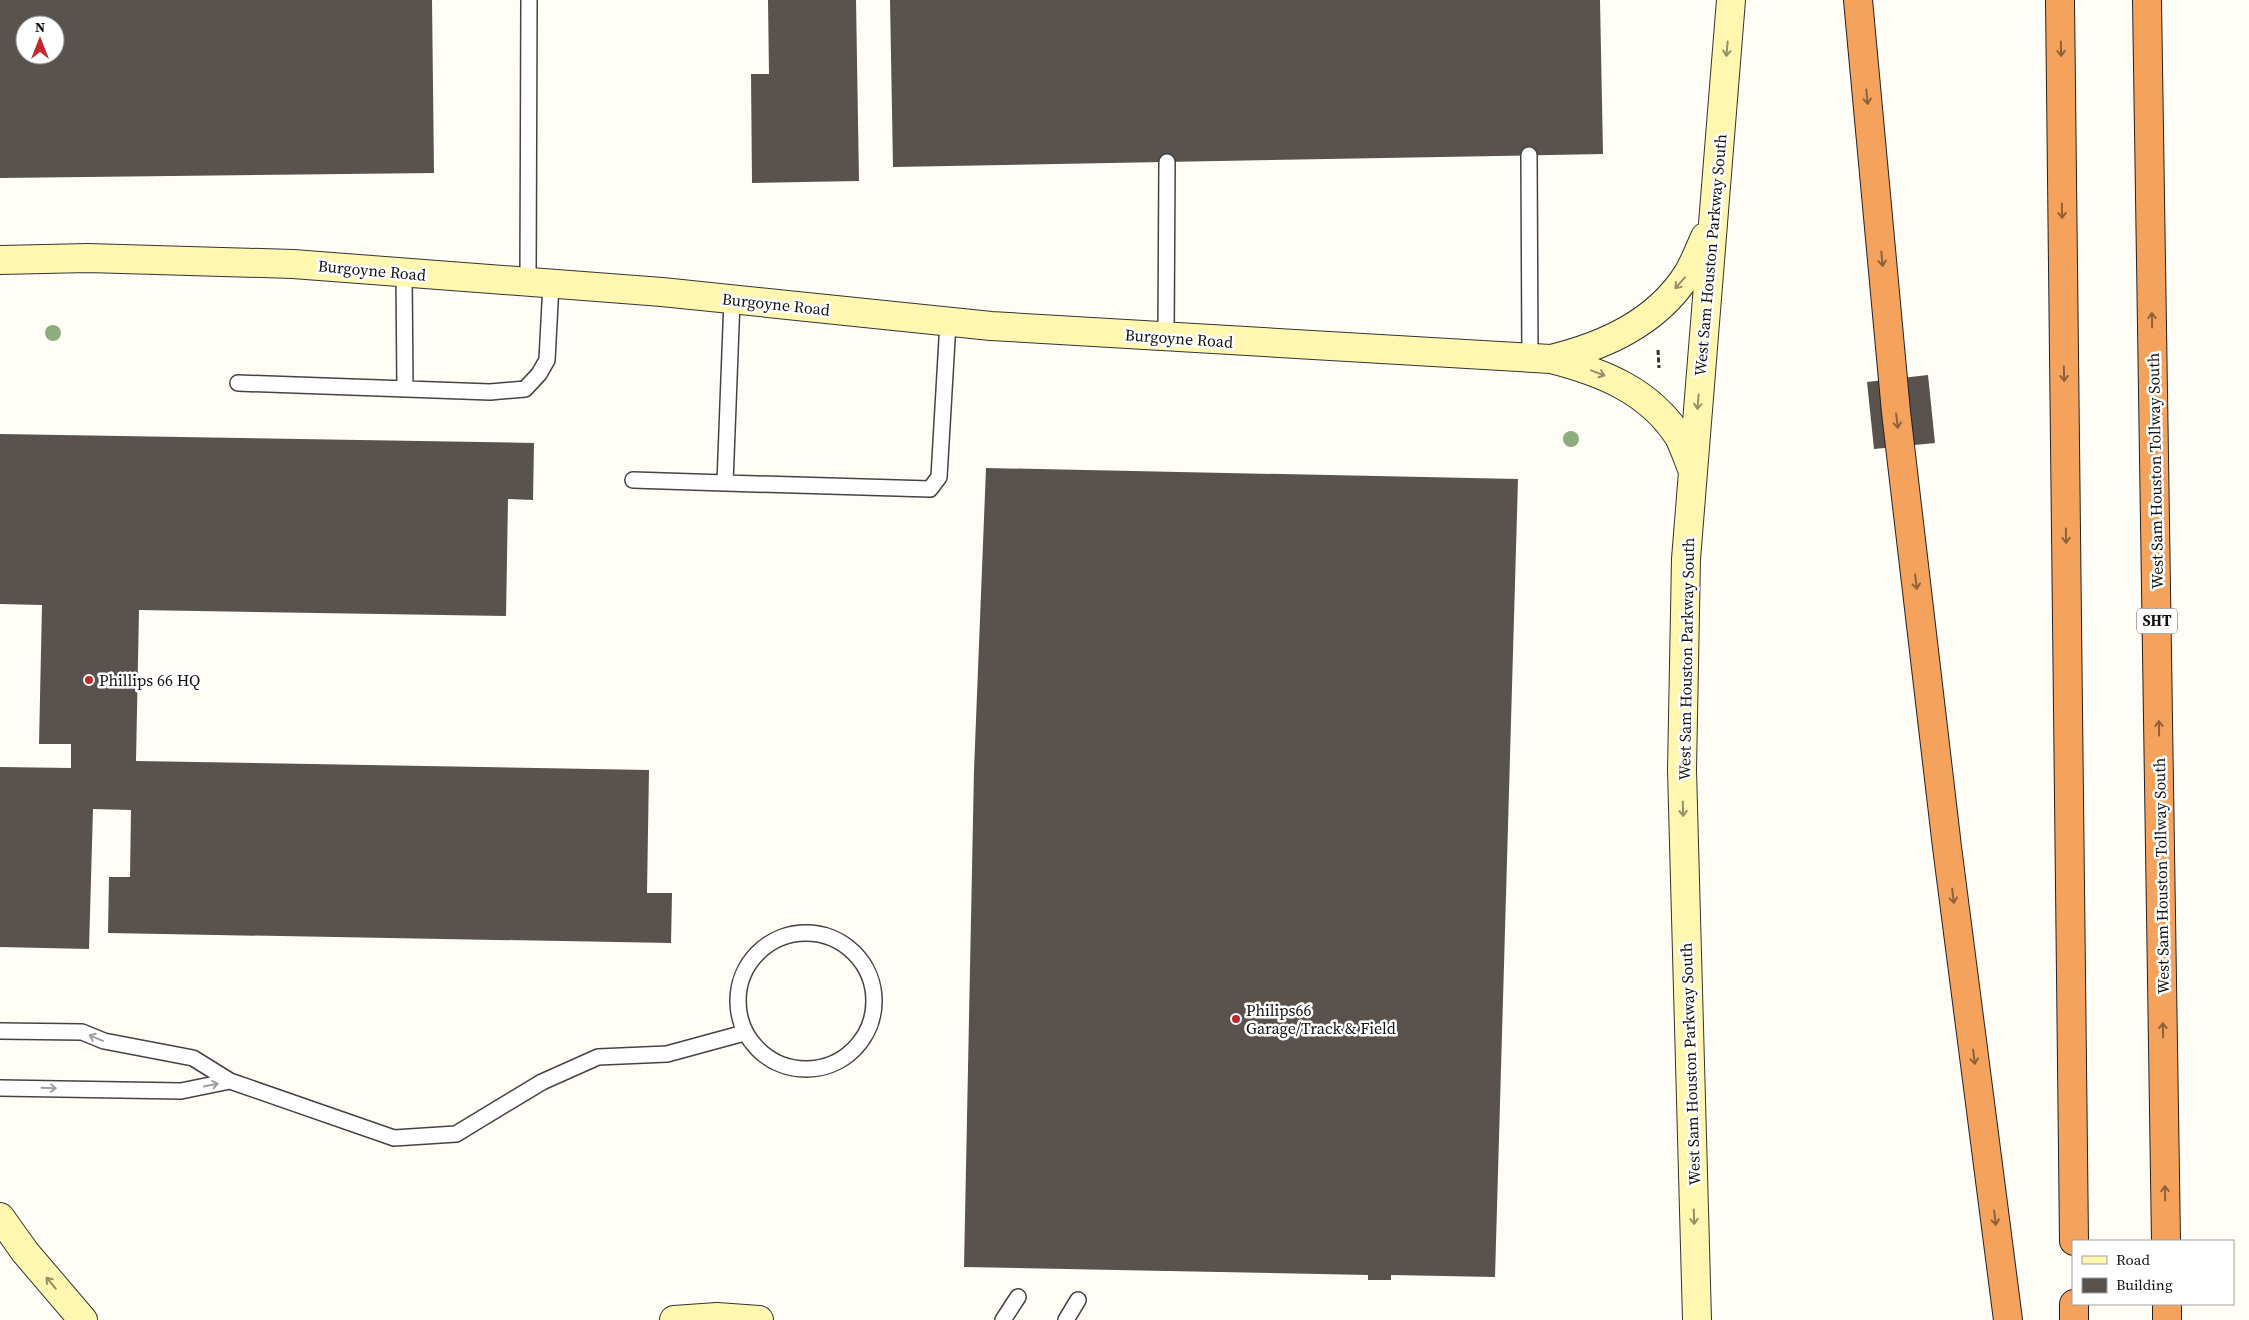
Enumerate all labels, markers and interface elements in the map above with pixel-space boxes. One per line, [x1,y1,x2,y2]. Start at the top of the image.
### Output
north arrow [15,15,65,65]
text: N [35,17,45,37]
one-way arrow [1722,40,1731,56]
one-way arrow [2056,40,2065,56]
one-way arrow [1862,89,1871,105]
street label: West Sam Houston Parkway South [1688,133,1732,377]
one-way arrow [2057,202,2067,219]
one-way arrow [1877,251,1886,267]
street label: Burgoyne Road [317,254,427,286]
one-way arrow [1675,276,1686,289]
street label: Burgoyne Road [721,287,831,321]
one-way arrow [2147,312,2157,328]
street label: Burgoyne Road [1124,323,1234,353]
street label: West Sam Houston Tollway South [2142,352,2168,589]
one-way arrow [2059,365,2069,381]
one-way arrow [1589,369,1605,378]
one-way arrow [1693,394,1702,410]
one-way arrow [1892,412,1902,428]
one-way arrow [2061,528,2071,544]
street label: West Sam Houston Parkway South [1673,537,1699,781]
one-way arrow [1911,574,1921,590]
road number: SHT [2137,608,2177,634]
place label: Phillips 66 HQ [99,669,200,691]
marker: Phillips 66 HQ [83,674,95,686]
one-way arrow [2154,720,2164,736]
street label: West Sam Houston Tollway South [2148,757,2174,994]
one-way arrow [1679,801,1688,817]
one-way arrow [1948,887,1958,903]
street label: West Sam Houston Parkway South [1675,942,1705,1186]
place label: Philips66 Garage/Track & Field [1246,999,1396,1039]
marker: Philips66 Garage/Track & Field [1230,1013,1242,1025]
one-way arrow [2158,1022,2168,1038]
one-way arrow [89,1033,104,1042]
one-way arrow [1969,1048,1979,1064]
one-way arrow [202,1080,218,1089]
one-way arrow [40,1083,56,1093]
one-way arrow [2160,1185,2170,1201]
one-way arrow [1690,1208,1699,1224]
one-way arrow [1990,1210,2000,1226]
legend [2072,1240,2234,1305]
text: Road [2116,1249,2150,1270]
text: Building [2116,1274,2173,1295]
one-way arrow [46,1277,57,1290]

